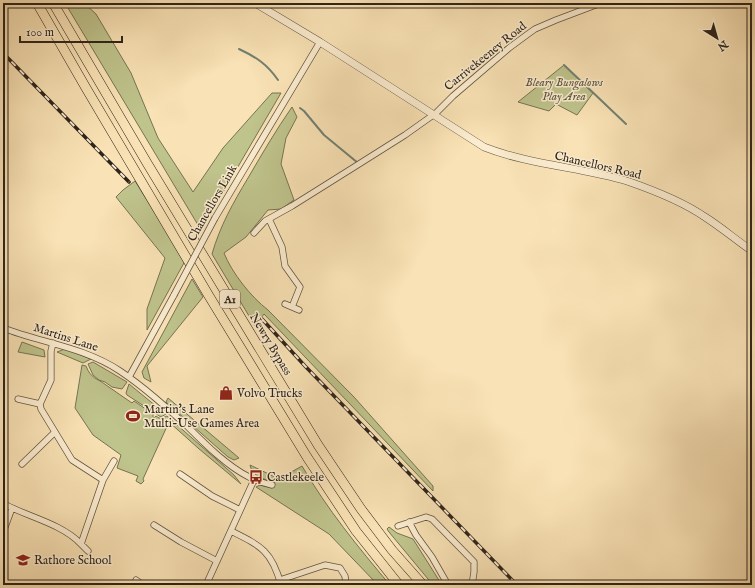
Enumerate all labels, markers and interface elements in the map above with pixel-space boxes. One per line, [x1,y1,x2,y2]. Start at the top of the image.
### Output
scale bar [20,18,122,44]
street label: Carrivekeeney Road [441,18,530,94]
north arrow [697,18,737,58]
text: 100 m [26,25,54,40]
text: N [714,36,731,54]
park label: Bleary Bungalows Play Area [525,75,603,104]
street label: Chancellors Road [553,148,643,183]
street label: Chancellors Link [184,162,241,244]
road number: A1 [220,290,240,308]
street label: Newry Bypass [245,310,295,379]
street label: Martins Lane [32,320,101,355]
shop icon: Volvo Trucks [218,385,234,401]
place label: Volvo Trucks [236,386,302,401]
place label: Martin's Lane Multi-Use Games Area [144,402,260,431]
sports icon: Martin's Lane Multi-Use Games Area [125,408,141,424]
bus stop icon: Castlekeele [248,469,264,485]
place label: Castlekeele [267,470,324,485]
school or university icon: Rathore School [15,552,31,568]
place label: Rathore School [34,553,112,568]

